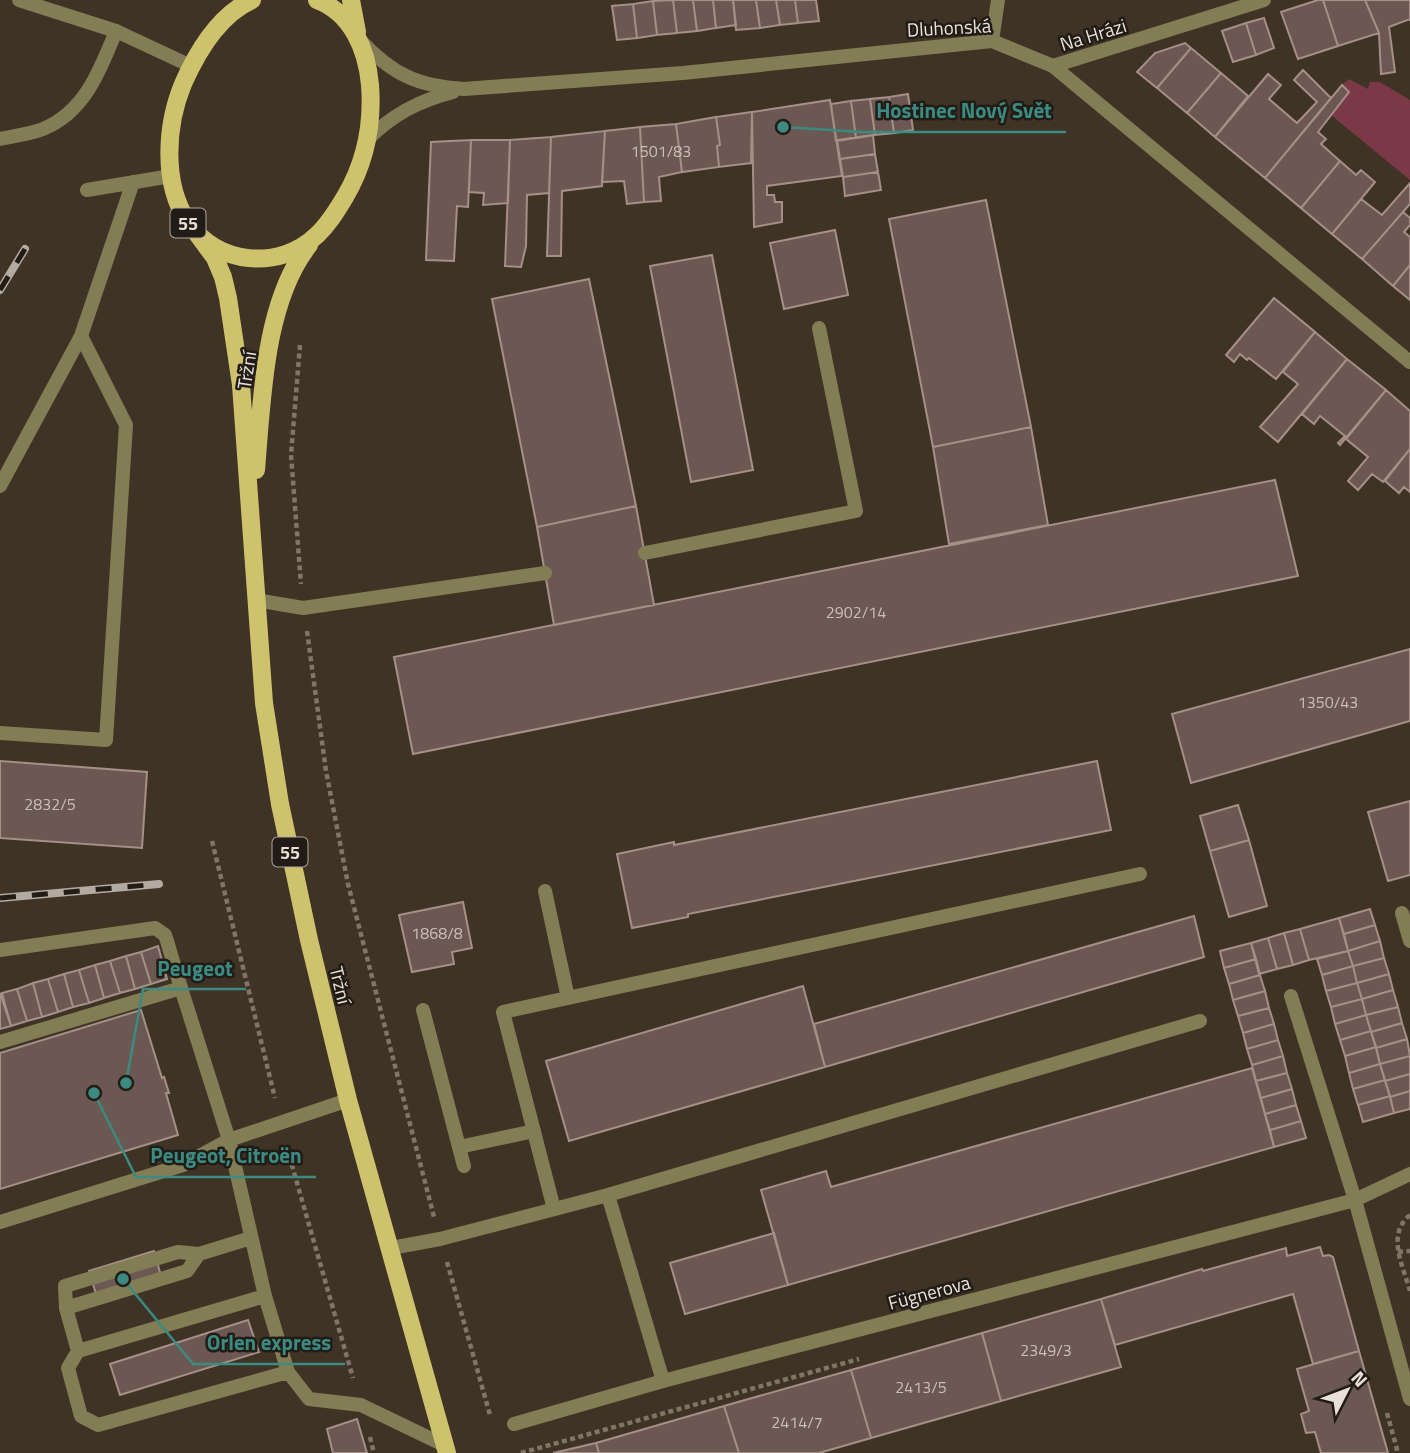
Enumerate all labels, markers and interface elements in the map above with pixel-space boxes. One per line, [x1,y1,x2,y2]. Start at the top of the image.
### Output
street label: Dluhonská [906,10,992,44]
street label: Na Hrázi [1056,10,1130,58]
callout: Hostinec Nový Svět [862,90,1066,132]
text: Hostinec Nový Svět [876,94,1052,126]
house number: 1501/83 [631,139,691,163]
road number: 55 [170,208,206,238]
street label: Tržní [229,347,264,391]
house number: 2902/14 [826,600,886,624]
house number: 1350/43 [1298,690,1358,714]
house number: 2832/5 [24,792,76,816]
road number: 55 [272,838,308,866]
house number: 1868/8 [411,921,463,945]
callout: Peugeot [143,947,246,989]
text: Peugeot [157,952,233,984]
street label: Tržní [322,963,360,1009]
callout: Peugeot, Citroën [136,1135,316,1177]
text: Peugeot, Citroën [150,1139,302,1171]
street label: Fügnerova [885,1267,974,1317]
callout: Orlen express [193,1322,345,1364]
text: Orlen express [207,1326,331,1358]
house number: 2349/3 [1020,1338,1072,1362]
north arrow [1312,1355,1382,1425]
text: N [1345,1364,1375,1393]
house number: 2413/5 [895,1375,947,1399]
house number: 2414/7 [771,1410,823,1434]

